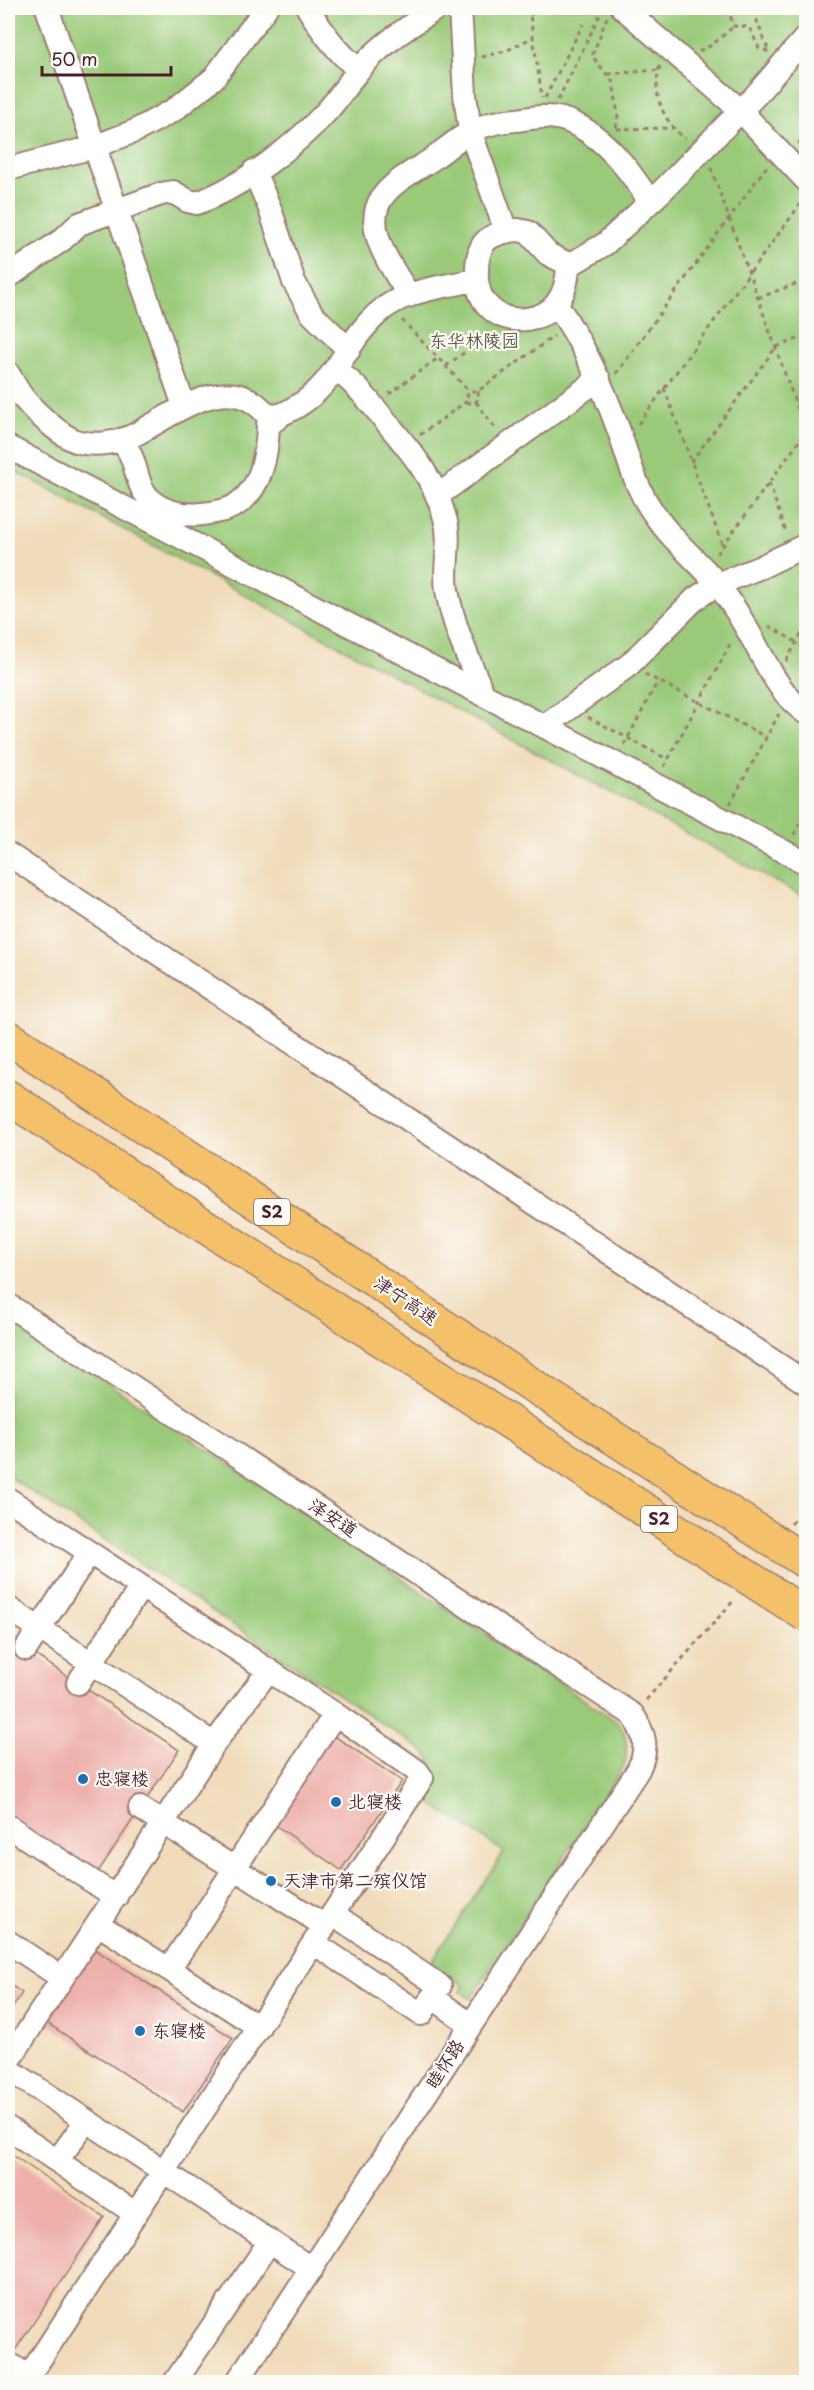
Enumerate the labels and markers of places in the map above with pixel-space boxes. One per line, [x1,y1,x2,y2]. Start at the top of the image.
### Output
place label: 忠寝楼 [95,1764,149,1791]
marker: 忠寝楼 [76,1772,90,1786]
place label: 北寝楼 [348,1787,402,1814]
marker: 北寝楼 [329,1795,343,1809]
place label: 天津市第二殡仪馆 [283,1866,427,1893]
marker: 天津市第二殡仪馆 [264,1874,278,1888]
place label: 东寝楼 [152,2016,206,2043]
marker: 东寝楼 [133,2024,147,2038]

